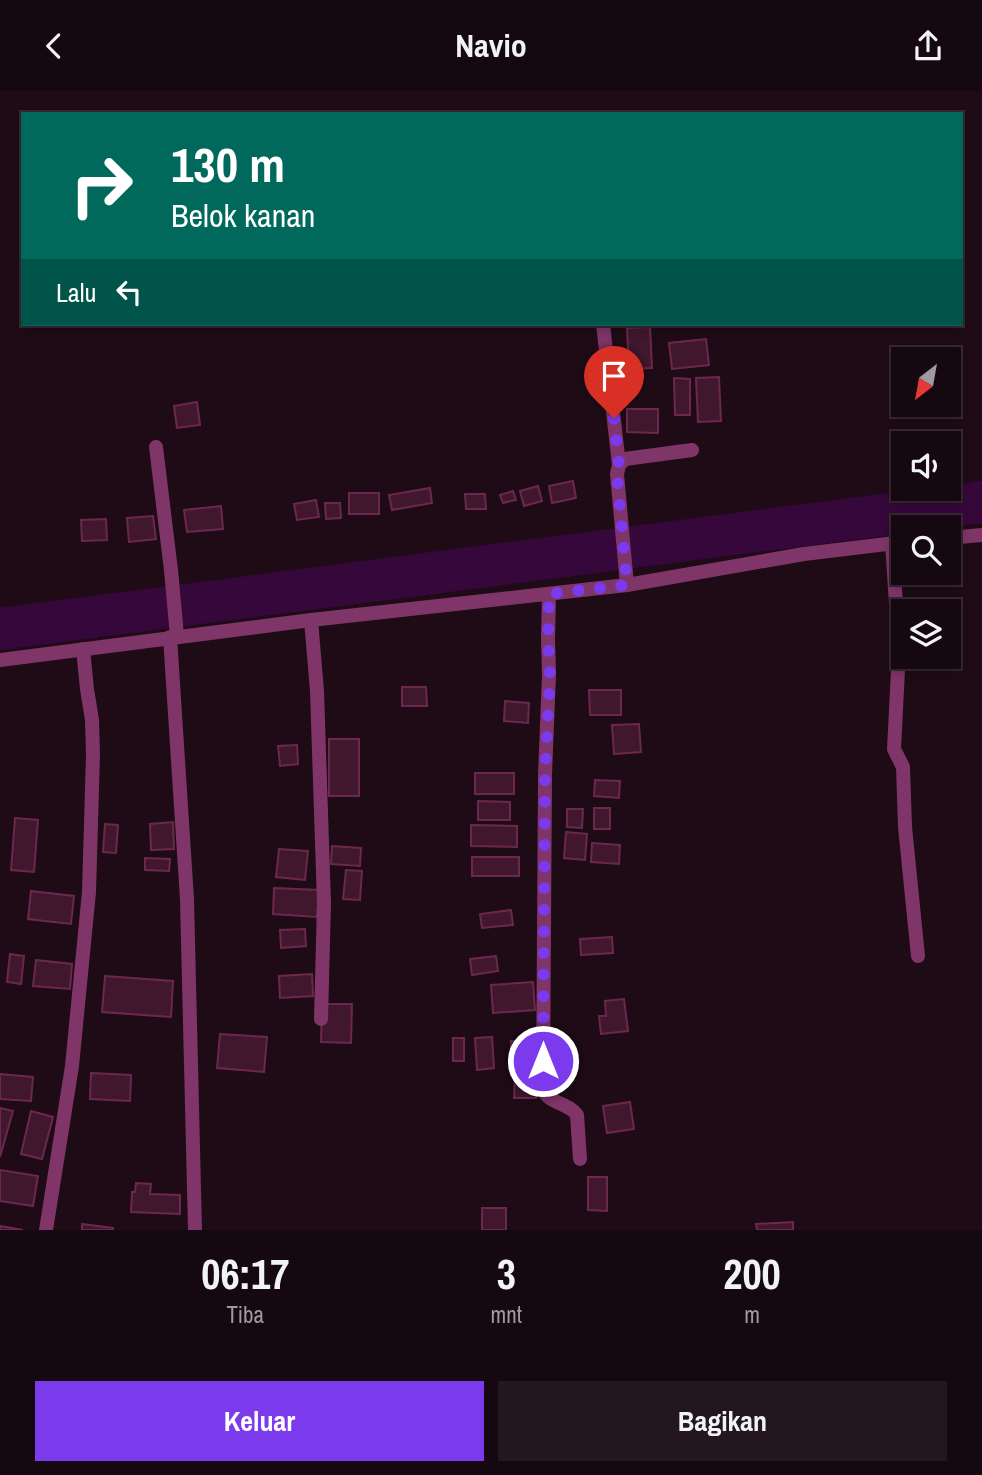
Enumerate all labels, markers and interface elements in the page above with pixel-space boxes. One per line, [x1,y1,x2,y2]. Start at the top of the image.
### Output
text: Navio [455,24,527,67]
icon: back [35,27,73,65]
icon: share [909,27,947,65]
text: 130 m [171,131,285,197]
icon: right [56,140,147,231]
text: Belok kanan [171,194,315,237]
icon: left [110,273,148,311]
text: Lalu [56,275,96,310]
pin [584,346,644,418]
north arrow [891,347,961,417]
map controls [891,347,961,669]
icon: arrive [595,357,633,395]
button: sound [891,431,961,501]
button: search [891,515,961,585]
button: layers [891,599,961,669]
position arrow [506,1024,580,1098]
text: 06:17 [201,1246,289,1302]
text: 3 [497,1246,516,1302]
text: 200 [723,1246,781,1302]
text: Tiba [227,1299,264,1330]
text: mnt [491,1299,522,1330]
text: m [744,1299,760,1330]
button: Keluar [35,1381,484,1461]
button: Bagikan [498,1381,947,1461]

